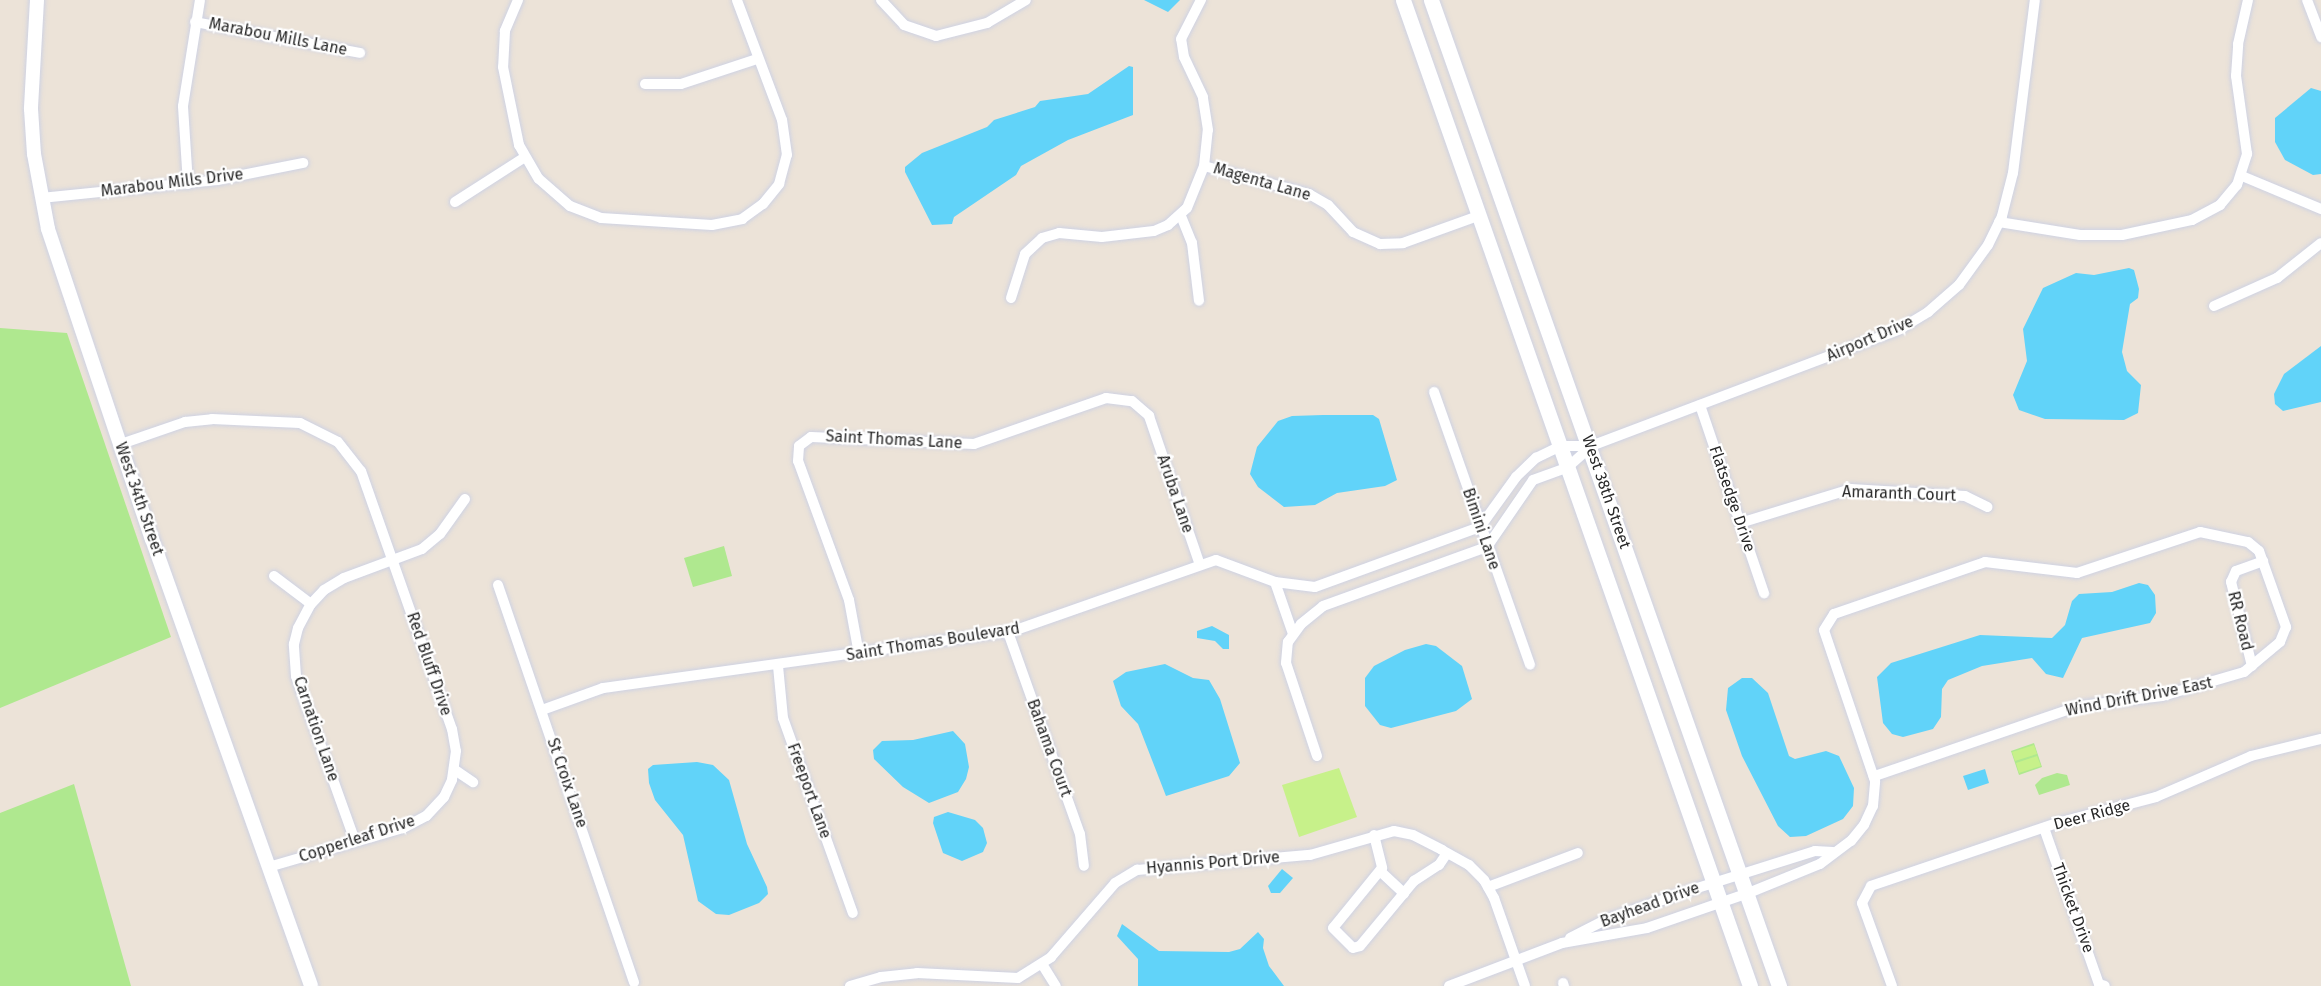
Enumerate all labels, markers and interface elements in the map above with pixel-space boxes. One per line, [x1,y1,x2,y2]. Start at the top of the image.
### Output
street label: Marabou Mills Lane [207,14,349,60]
street label: Magenta Lane [1211,159,1313,205]
street label: Marabou Mills Drive [100,165,244,201]
street label: Airport Drive [1824,312,1916,366]
street label: Saint Thomas Lane [825,427,963,453]
street label: West 38th Street [1578,433,1634,551]
street label: West 34th Street [111,440,167,558]
street label: Flatsedge Drive [1705,443,1759,555]
street label: Aruba Lane [1153,452,1197,536]
street label: Amaranth Court [1842,482,1956,506]
street label: Bimini Lane [1458,486,1504,572]
street label: RR Road [2223,589,2257,653]
street label: Red Bluff Drive [402,610,456,718]
street label: Saint Thomas Boulevard [845,619,1021,665]
street label: Wind Drift Drive East [2064,673,2214,721]
street label: Carnation Lane [289,674,343,784]
street label: Bahama Court [1022,697,1076,799]
street label: St Croix Lane [543,736,591,830]
street label: Freeport Lane [783,741,835,841]
street label: Deer Ridge [2052,796,2132,834]
street label: Copperleaf Drive [297,811,417,867]
street label: Hyannis Port Drive [1145,848,1281,878]
street label: Thicket Drive [2048,860,2098,956]
street label: Bayhead Drive [1598,878,1702,932]

